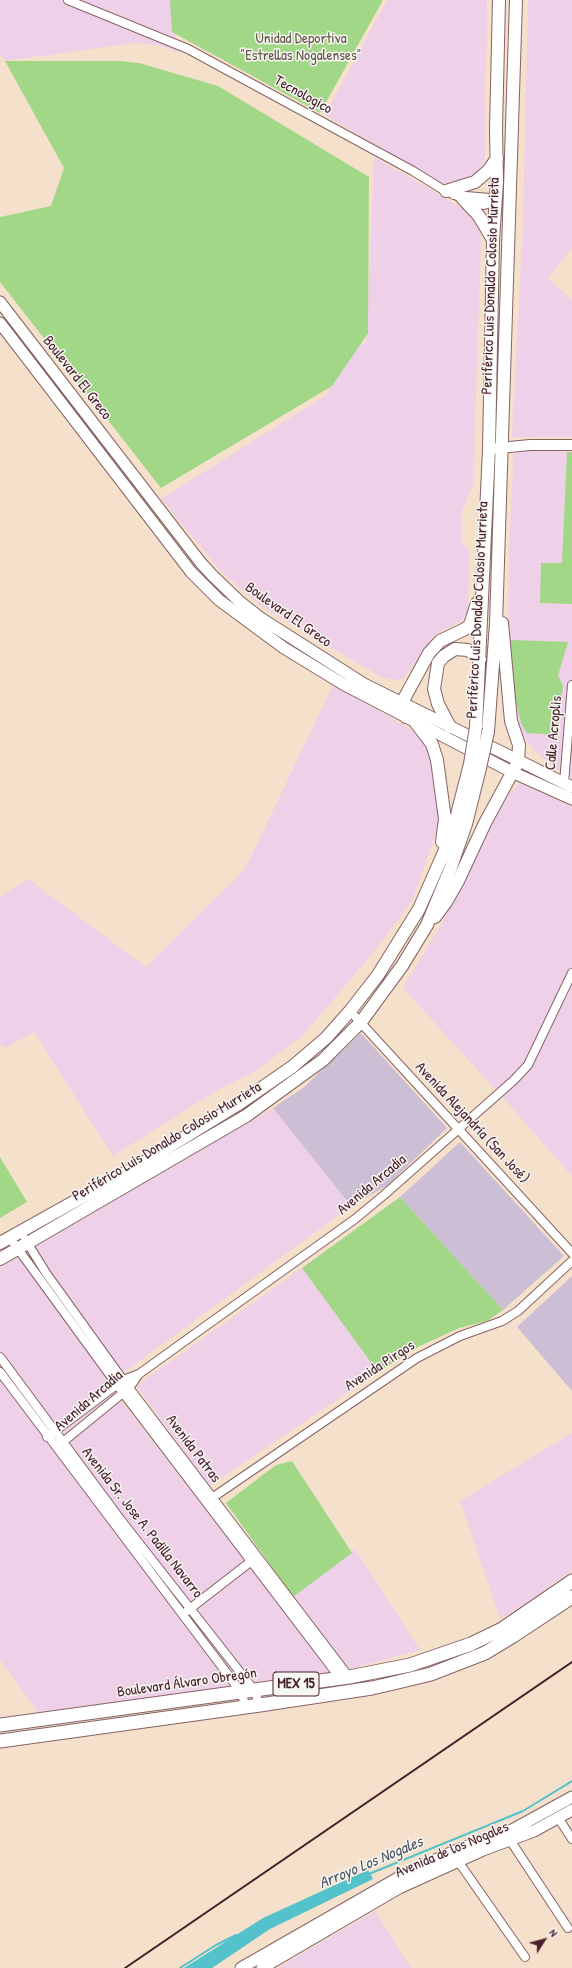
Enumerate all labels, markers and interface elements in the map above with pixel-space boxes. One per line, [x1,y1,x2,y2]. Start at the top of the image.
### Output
park label: Unidad Deportiva "Estrellas Nogalenses" [241,30,361,65]
street label: Tecnologico [271,72,335,118]
street label: Periférico Luis Donaldo Colosio Murrieta [478,177,504,395]
street label: Boulevard El Greco [39,332,115,424]
street label: Periférico Luis Donaldo Colosio Murrieta [463,501,493,719]
street label: Boulevard El Greco [241,579,335,651]
street label: Calle Acroplis [542,695,566,771]
street label: Avenida Alejandría (San José) [411,1059,533,1187]
street label: Periférico Luis Donaldo Colosio Murrieta [69,1078,265,1206]
street label: Avenida Arcadia [334,1151,410,1219]
street label: Avenida Pirgos [342,1337,418,1395]
street label: Avenida Arcadia [51,1366,127,1436]
street label: Avenida Patras [162,1412,224,1486]
street label: Avenida Sr. Jose A. Padilla Navarro [78,1444,206,1602]
street label: Boulevard Álvaro Obregón [116,1664,258,1702]
road number: MEX 15 [273,1672,319,1696]
street label: Avenida de los Nogales [393,1818,511,1882]
water label: Arroyo Los Nogales [316,1833,426,1893]
north arrow [524,1920,564,1960]
text: N [546,1926,561,1939]

